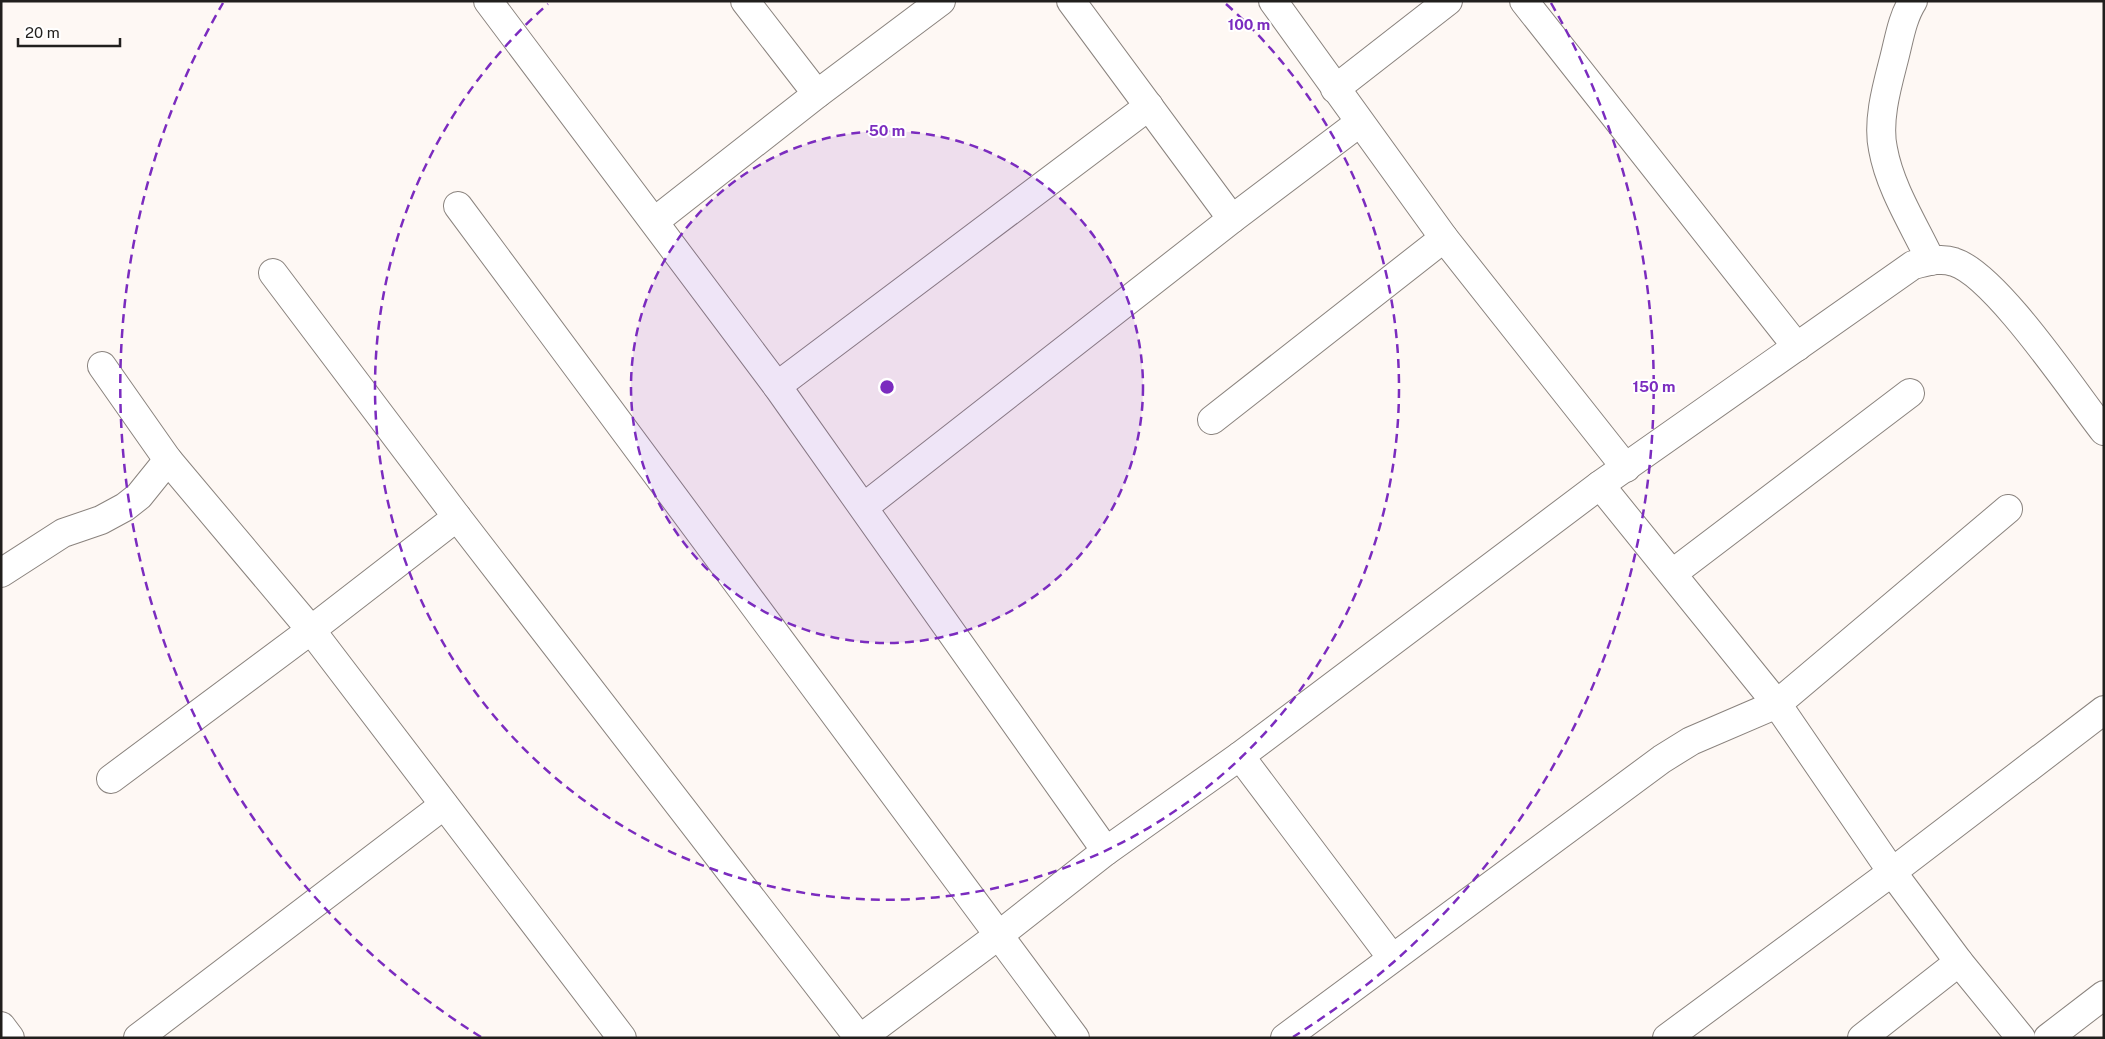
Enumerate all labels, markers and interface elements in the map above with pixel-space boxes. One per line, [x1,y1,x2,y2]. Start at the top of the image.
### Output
scale bar [18,15,120,47]
text: 100 m [1228,16,1270,33]
text: 20 m [25,24,60,41]
text: 50 m [869,122,905,139]
centre of rings [878,378,896,396]
text: 150 m [1632,378,1676,395]

